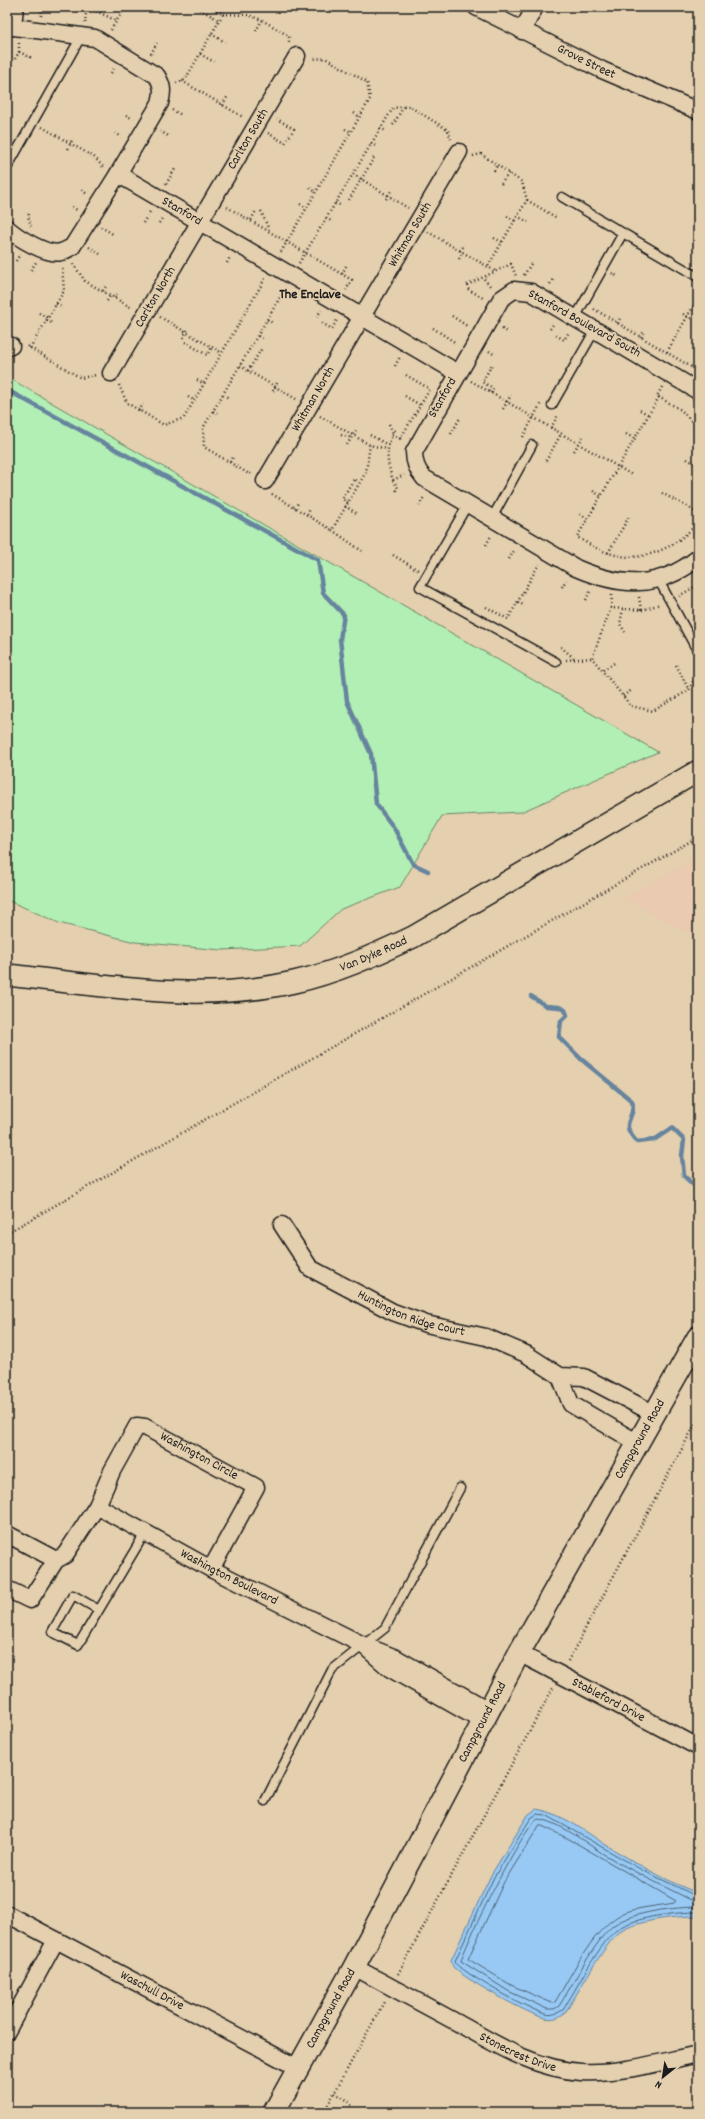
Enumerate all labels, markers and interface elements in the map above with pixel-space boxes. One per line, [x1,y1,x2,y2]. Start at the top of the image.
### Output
street label: Grove Street [554,39,618,84]
street label: Carlton South [223,105,274,173]
street label: Stanford [158,192,206,231]
street label: Whitman South [384,199,437,271]
street label: Carlton North [130,263,181,331]
district label: The Enclave [279,285,341,305]
street label: Stanford Boulevard South [524,285,644,363]
street label: Whitman North [287,363,340,435]
street label: Stanford [424,374,462,422]
street label: Van Dyke Road [337,931,411,977]
street label: Huntington Ridge Court [354,1285,467,1342]
street label: Campground Road [610,1396,670,1483]
street label: Washington Circle [156,1427,242,1485]
street label: Washington Boulevard [177,1544,281,1610]
street label: Stableford Drive [568,1673,649,1727]
street label: Campground Road [453,1679,512,1766]
street label: Campground Road [301,1965,361,2052]
street label: Waschull Drive [116,1966,188,2016]
street label: Stonecrest Drive [476,2027,558,2077]
north arrow [643,2057,683,2097]
text: N [652,2075,665,2092]

